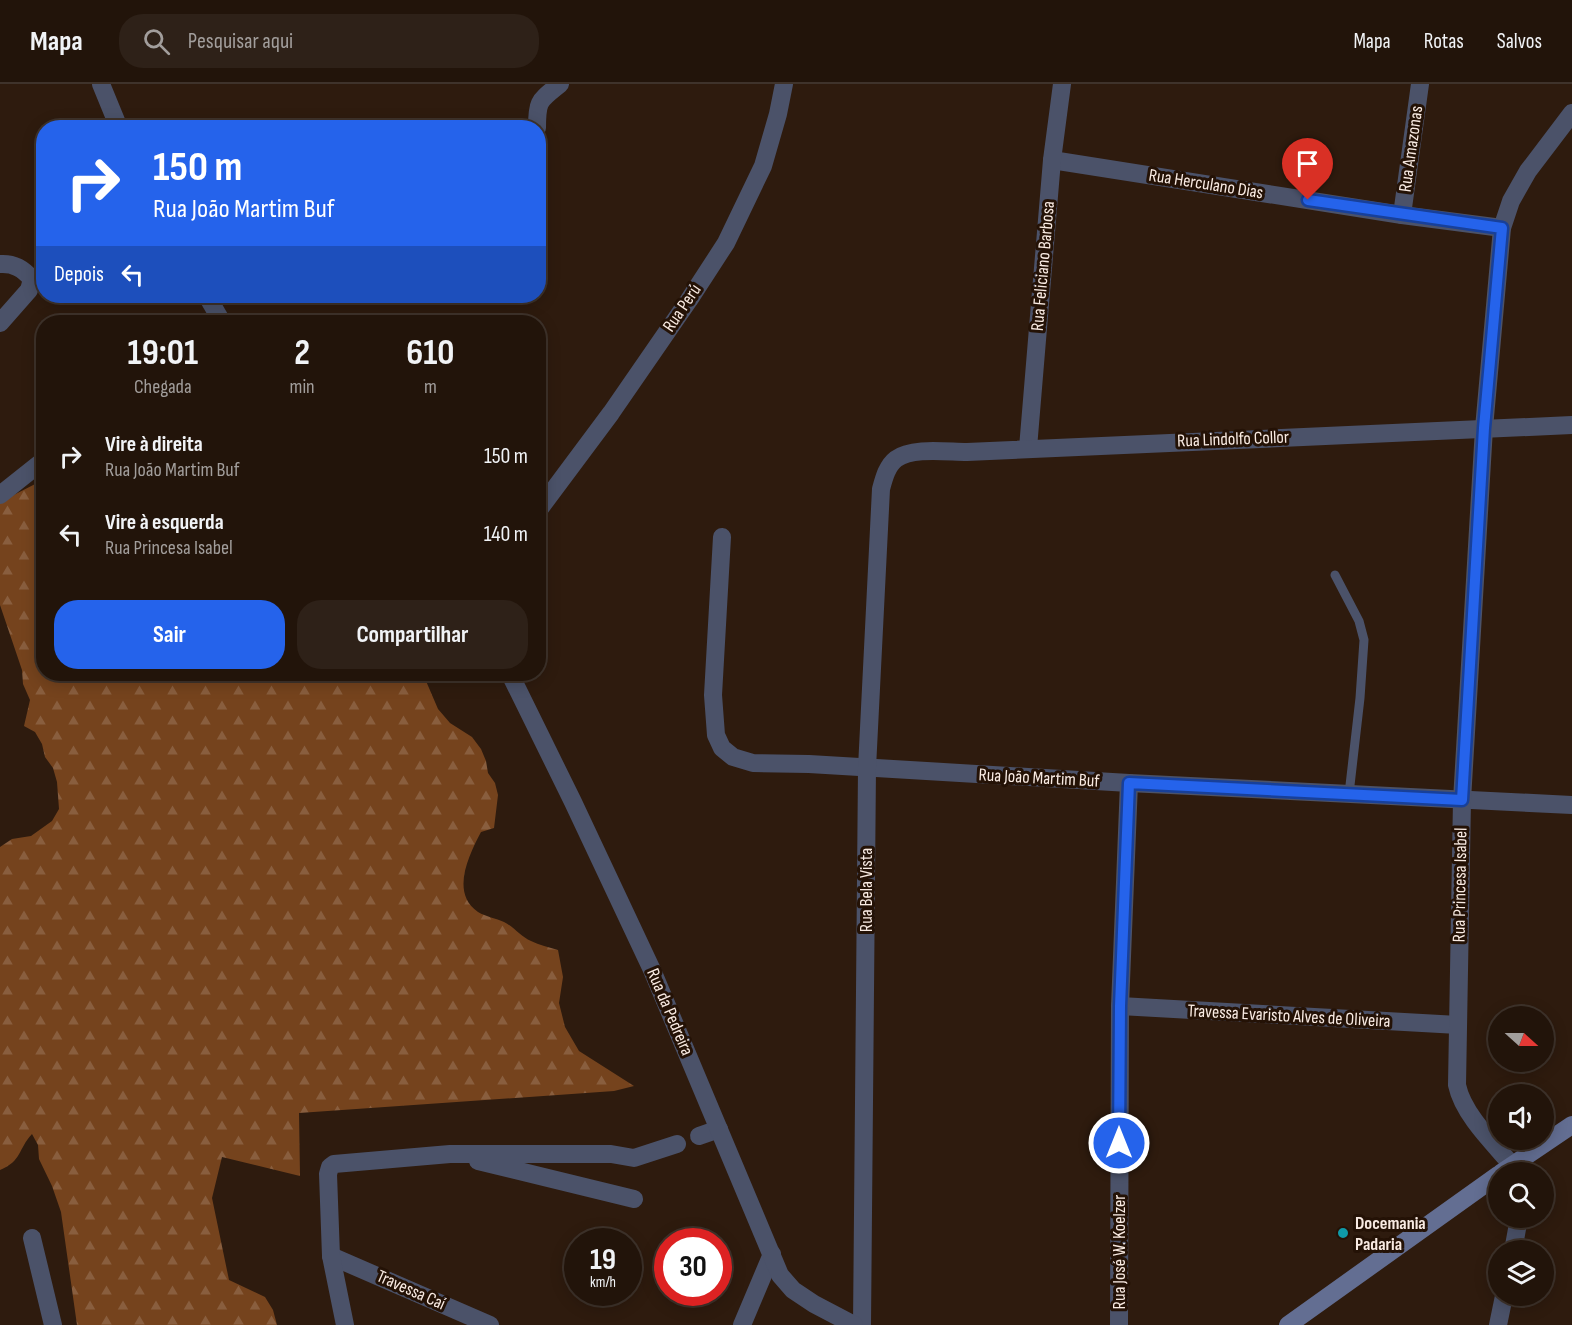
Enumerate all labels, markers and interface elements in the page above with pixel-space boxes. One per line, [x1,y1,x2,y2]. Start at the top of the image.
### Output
search box [119,14,539,68]
text: Mapa [30,25,83,58]
icon: search [140,25,173,58]
text: Pesquisar aqui [188,28,293,55]
text: Mapa [1353,29,1391,54]
text: Rotas [1424,29,1464,54]
text: Salvos [1497,29,1542,54]
street label: Rua Amazonas [1395,104,1427,194]
pin [1282,138,1333,200]
text: 150 m [153,142,242,193]
icon: right [54,144,132,222]
icon: arrive [1291,147,1324,180]
street label: Rua Herculano Dias [1147,165,1265,203]
text: Rua João Martim Buf [153,193,335,225]
street label: Rua Feliciano Barbosa [1027,200,1059,332]
icon: left [116,258,149,291]
text: Depois [54,261,104,288]
street label: Rua Perú [658,280,706,336]
text: 19:01 [128,332,198,375]
text: 2 [294,332,310,375]
text: 610 [406,332,454,375]
text: Chegada [134,375,192,399]
text: min [290,375,315,399]
text: m [424,375,437,399]
street label: Rua Lindolfo Collor [1177,427,1289,451]
text: Vire à direita [105,431,203,458]
icon: right [54,440,87,473]
text: 150 m [484,443,528,470]
text: Rua João Martim Buf [105,458,239,482]
text: Vire à esquerda [105,509,224,536]
icon: left [54,518,87,551]
text: 140 m [484,521,528,548]
text: Rua Princesa Isabel [105,536,233,560]
button: Sair [54,600,285,669]
button: Compartilhar [297,600,528,669]
street label: Rua João Martim Buf [978,764,1101,792]
street label: Rua Princesa Isabel [1448,827,1472,943]
street label: Rua Bela Vista [856,848,877,932]
street label: Rua da Pedreira [642,965,698,1059]
street label: Travessa Evaristo Alves de Oliveira [1187,1000,1391,1032]
north arrow [1488,1006,1554,1072]
map controls [1488,1006,1554,1306]
button: sound [1488,1084,1554,1150]
position arrow [1087,1111,1151,1175]
button: search [1488,1162,1554,1228]
street label: Rua José W. Koelzer [1109,1195,1130,1309]
place label: Docemania Padaria [1355,1213,1426,1255]
marker: Docemania Padaria [1336,1226,1350,1240]
speed limit sign: 30 [654,1228,732,1306]
button: layers [1488,1240,1554,1306]
text: 19 [590,1242,616,1278]
street label: Travessa Caí [373,1266,449,1315]
text: km/h [590,1273,616,1292]

